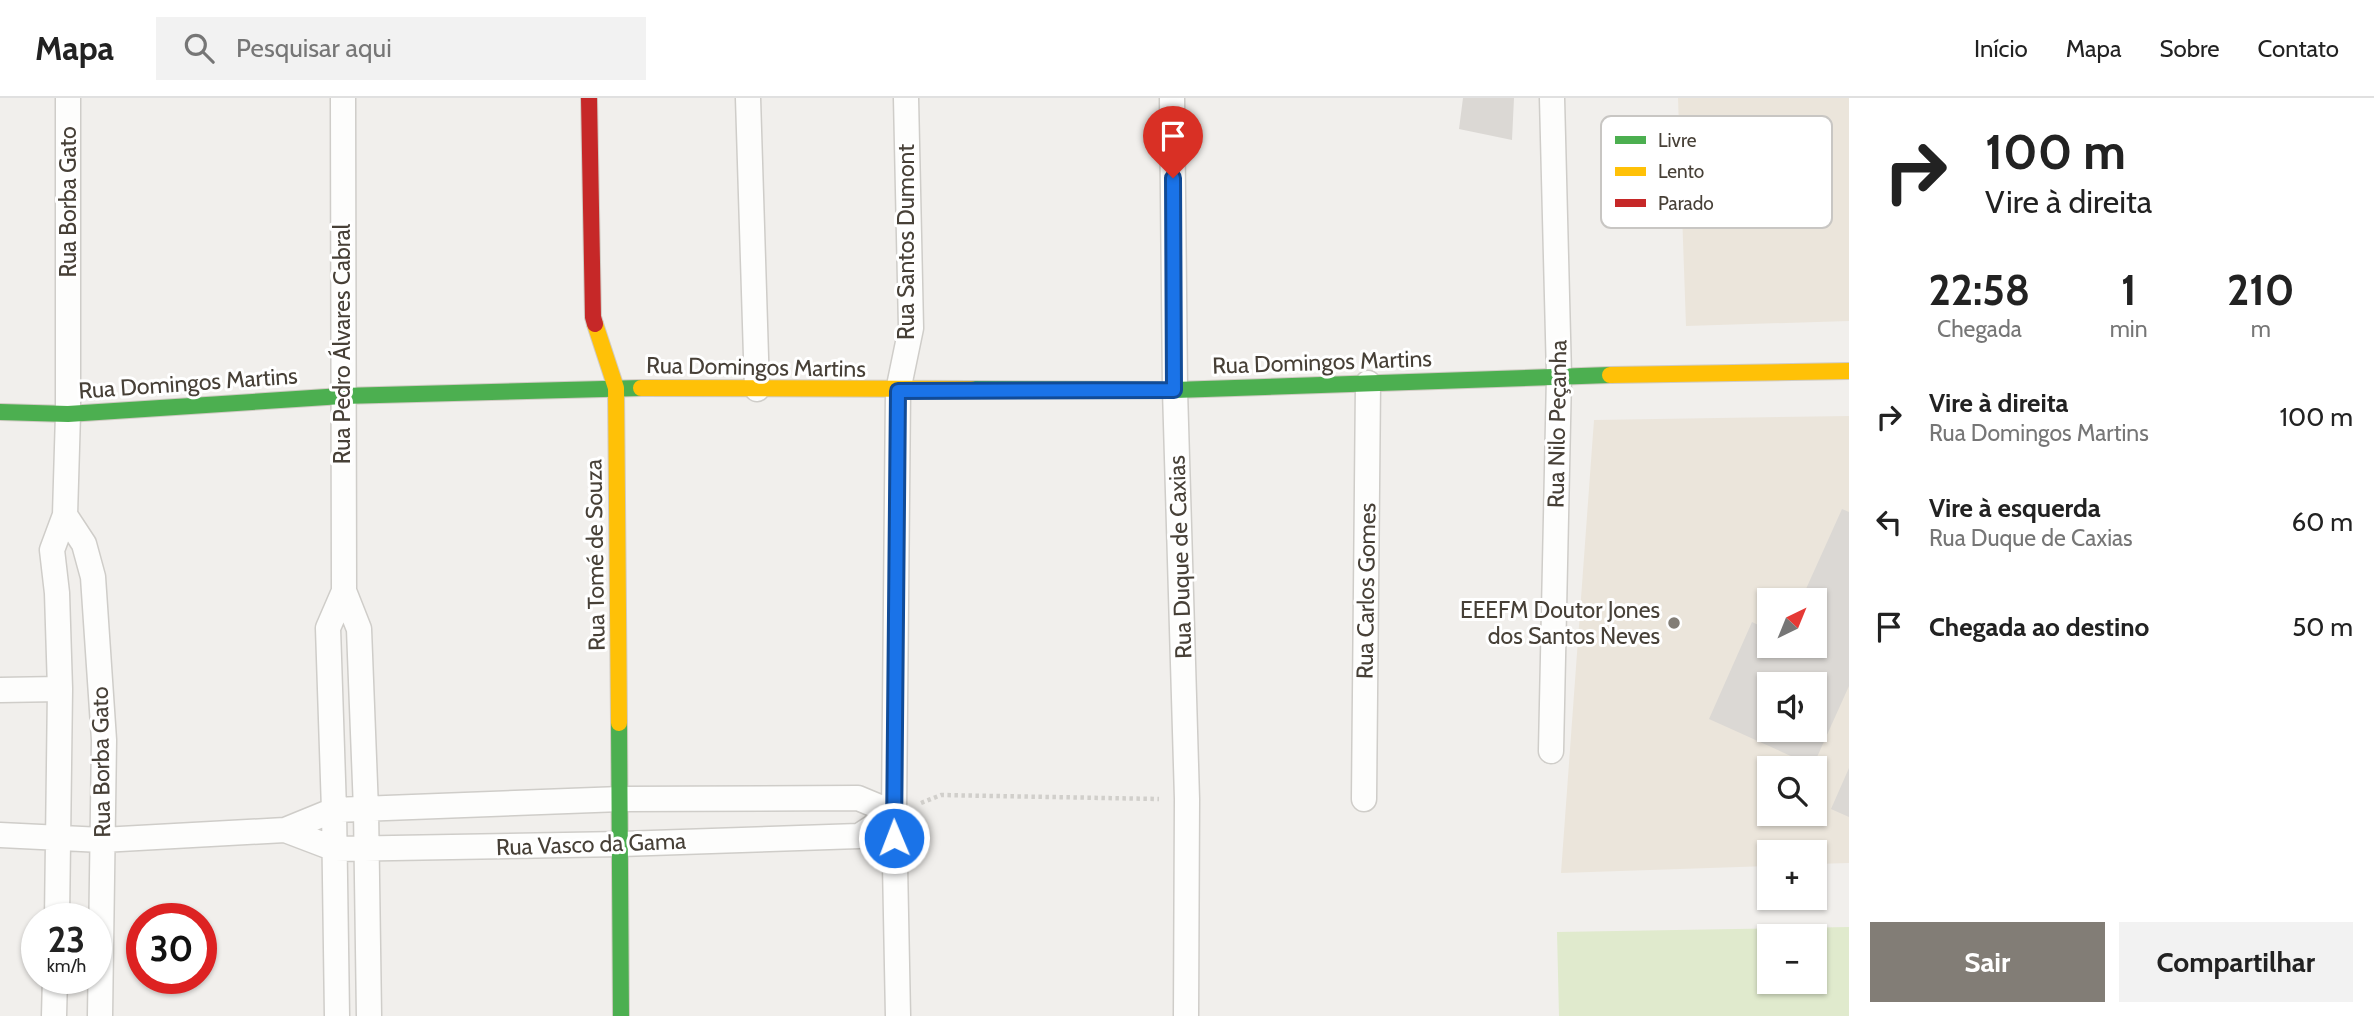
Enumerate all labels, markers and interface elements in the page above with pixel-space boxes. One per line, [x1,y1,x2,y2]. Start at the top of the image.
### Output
search box [156,17,646,80]
text: Mapa [35,28,114,68]
icon: search [180,29,218,67]
text: Pesquisar aqui [236,32,392,64]
text: Início [1974,34,2028,63]
text: Mapa [2066,34,2121,63]
text: Sobre [2159,34,2220,63]
text: Contato [2258,34,2339,63]
pin [1143,106,1203,178]
legend [1601,116,1832,228]
icon: arrive [1154,117,1192,155]
text: 100 m [1985,122,2126,181]
street label: Rua Borba Gato [54,126,82,278]
icon: right [1870,126,1961,217]
text: Livre [1658,129,1697,152]
street label: Rua Santos Dumont [892,144,920,340]
text: Lento [1658,160,1704,183]
text: Vire à direita [1985,182,2152,221]
text: Parado [1658,192,1714,215]
street label: Rua Pedro Álvares Cabral [327,223,356,464]
text: 22:58 [1929,264,2030,316]
text: 1 [2121,264,2136,316]
text: 210 [2227,264,2294,316]
text: Chegada [1937,315,2022,343]
text: min [2110,315,2148,343]
text: m [2251,315,2271,343]
street label: Rua Nilo Peçanha [1542,340,1572,508]
street label: Rua Domingos Martins [1212,344,1432,380]
street label: Rua Domingos Martins [646,351,866,383]
street label: Rua Domingos Martins [77,361,299,405]
text: Vire à direita [1929,387,2069,419]
icon: right [1870,398,1908,436]
text: 100 m [2280,401,2353,433]
text: Rua Domingos Martins [1929,419,2149,447]
street label: Rua Duque de Caxias [1162,455,1198,659]
street label: Rua Tomé de Souza [579,459,611,651]
text: Vire à esquerda [1929,492,2101,524]
street label: Rua Carlos Gomes [1350,503,1382,679]
icon: left [1870,503,1908,541]
text: 60 m [2291,506,2353,538]
text: Rua Duque de Caxias [1929,524,2133,552]
north arrow [1757,588,1827,658]
map controls [1757,588,1827,994]
place label: EEEFM Doutor Jones dos Santos Neves [1460,596,1660,650]
icon: arrive [1870,608,1908,646]
text: Chegada ao destino [1929,611,2149,643]
text: 50 m [2292,611,2353,643]
marker: EEEFM Doutor Jones dos Santos Neves [1666,615,1682,631]
button: sound [1757,672,1827,742]
street label: Rua Borba Gato [86,686,116,838]
button: search [1757,756,1827,826]
position arrow [857,801,931,875]
street label: Rua Vasco da Gama [495,827,687,861]
button: + [1757,840,1827,910]
speed limit sign: 30 [126,903,217,994]
text: 23 [48,918,85,961]
button: Sair [1870,922,2105,1002]
button: Compartilhar [2119,922,2353,1002]
button: − [1757,924,1827,994]
text: km/h [47,955,86,977]

